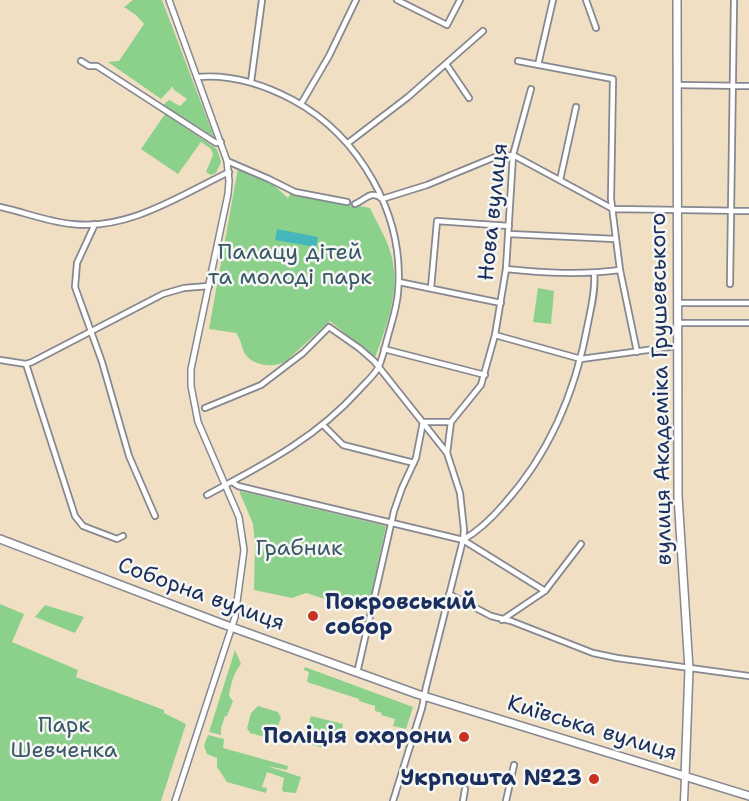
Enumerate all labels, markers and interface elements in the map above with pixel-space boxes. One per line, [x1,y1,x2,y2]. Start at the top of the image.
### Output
street label: Нова вулиця [474,142,514,282]
street label: вулиця Академіка Грушевського [646,212,678,566]
park label: Палацу дітей та молоді парк [208,240,372,292]
park label: Грабник [255,536,343,562]
street label: Соборна вулиця [114,553,288,637]
place label: Покровський собор [325,590,476,642]
marker: Покровський собор [306,609,320,623]
street label: Київська вулиця [504,691,680,767]
park label: Парк Шевченка [11,713,117,764]
place label: Поліцiя охорони [263,724,452,750]
marker: Поліцiя охорони [457,730,471,744]
place label: Укрпошта №23 [400,766,582,792]
marker: Укрпошта №23 [587,772,601,786]

